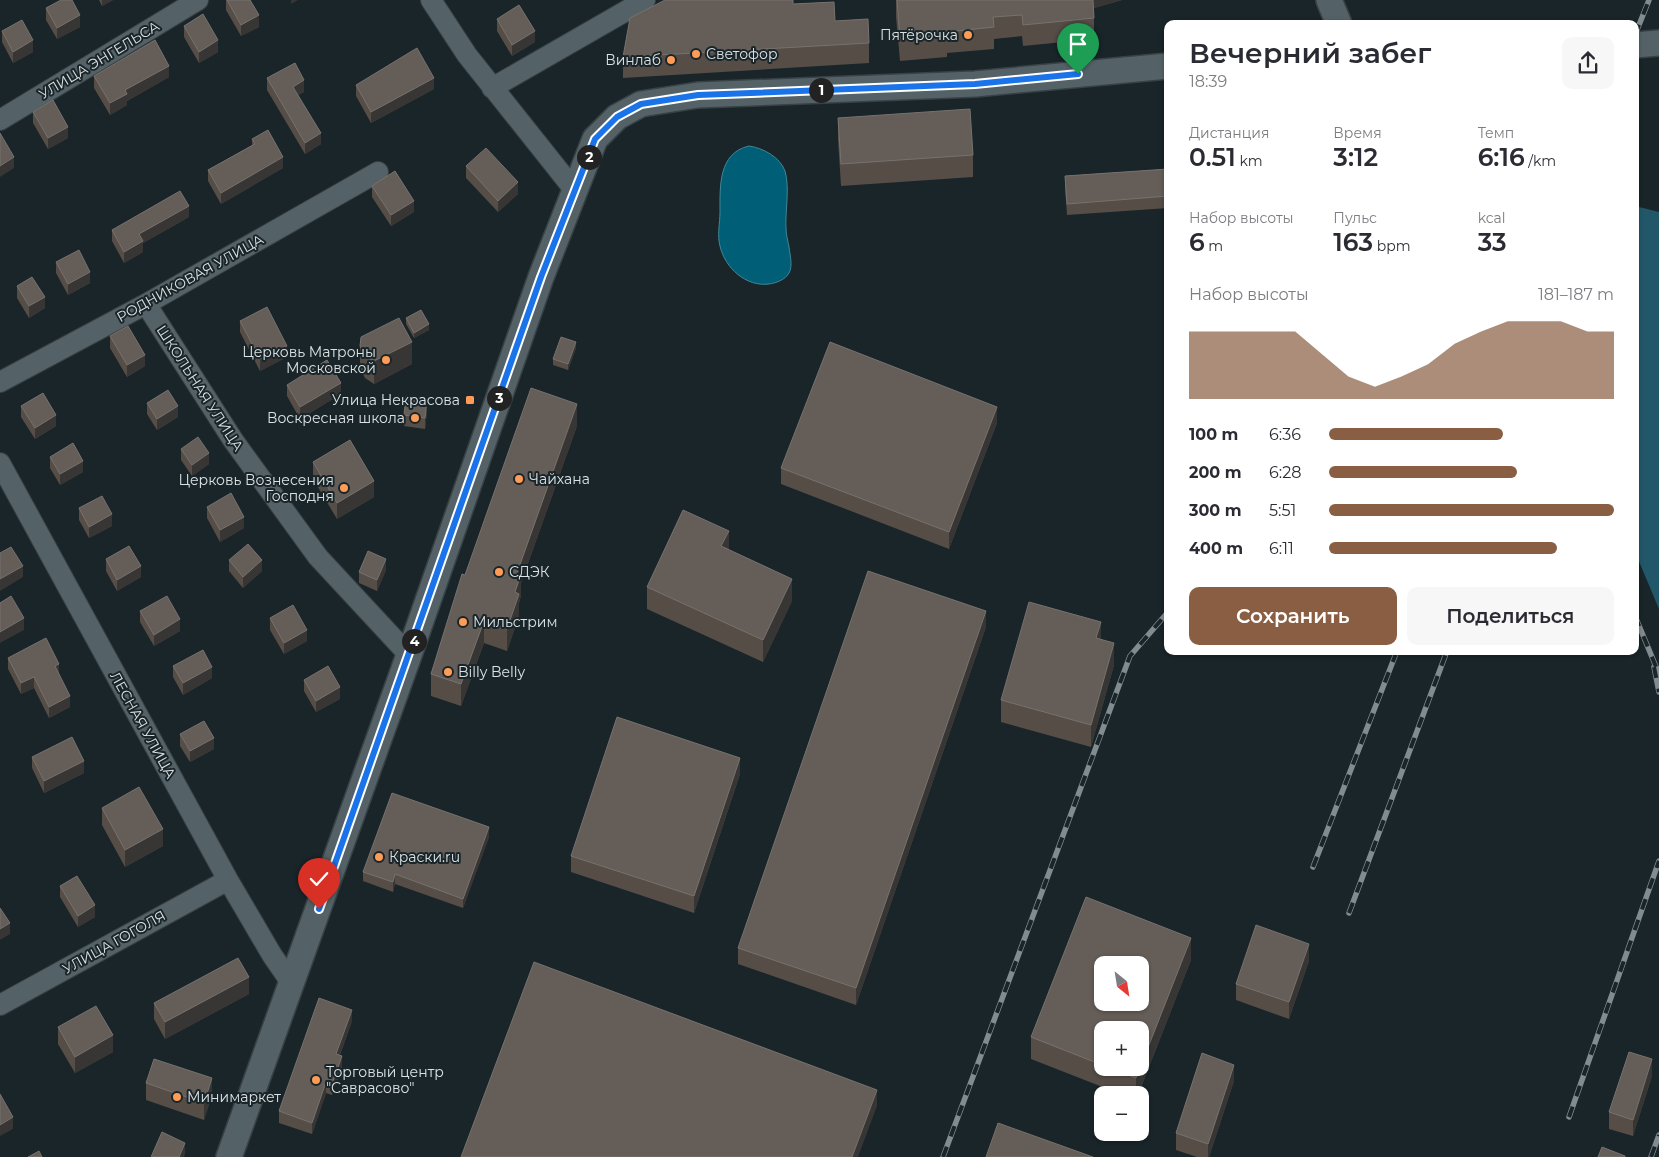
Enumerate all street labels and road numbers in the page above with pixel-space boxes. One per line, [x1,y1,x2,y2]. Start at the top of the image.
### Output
street label: УЛИЦА ЭНГЕЛЬСА [36,17,163,103]
street label: РОДНИКОВАЯ УЛИЦА [113,230,267,326]
street label: ШКОЛЬНАЯ УЛИЦА [153,322,248,455]
street label: ЛЕСНАЯ УЛИЦА [106,668,180,782]
street label: УЛИЦА ГОГОЛЯ [59,906,169,978]

